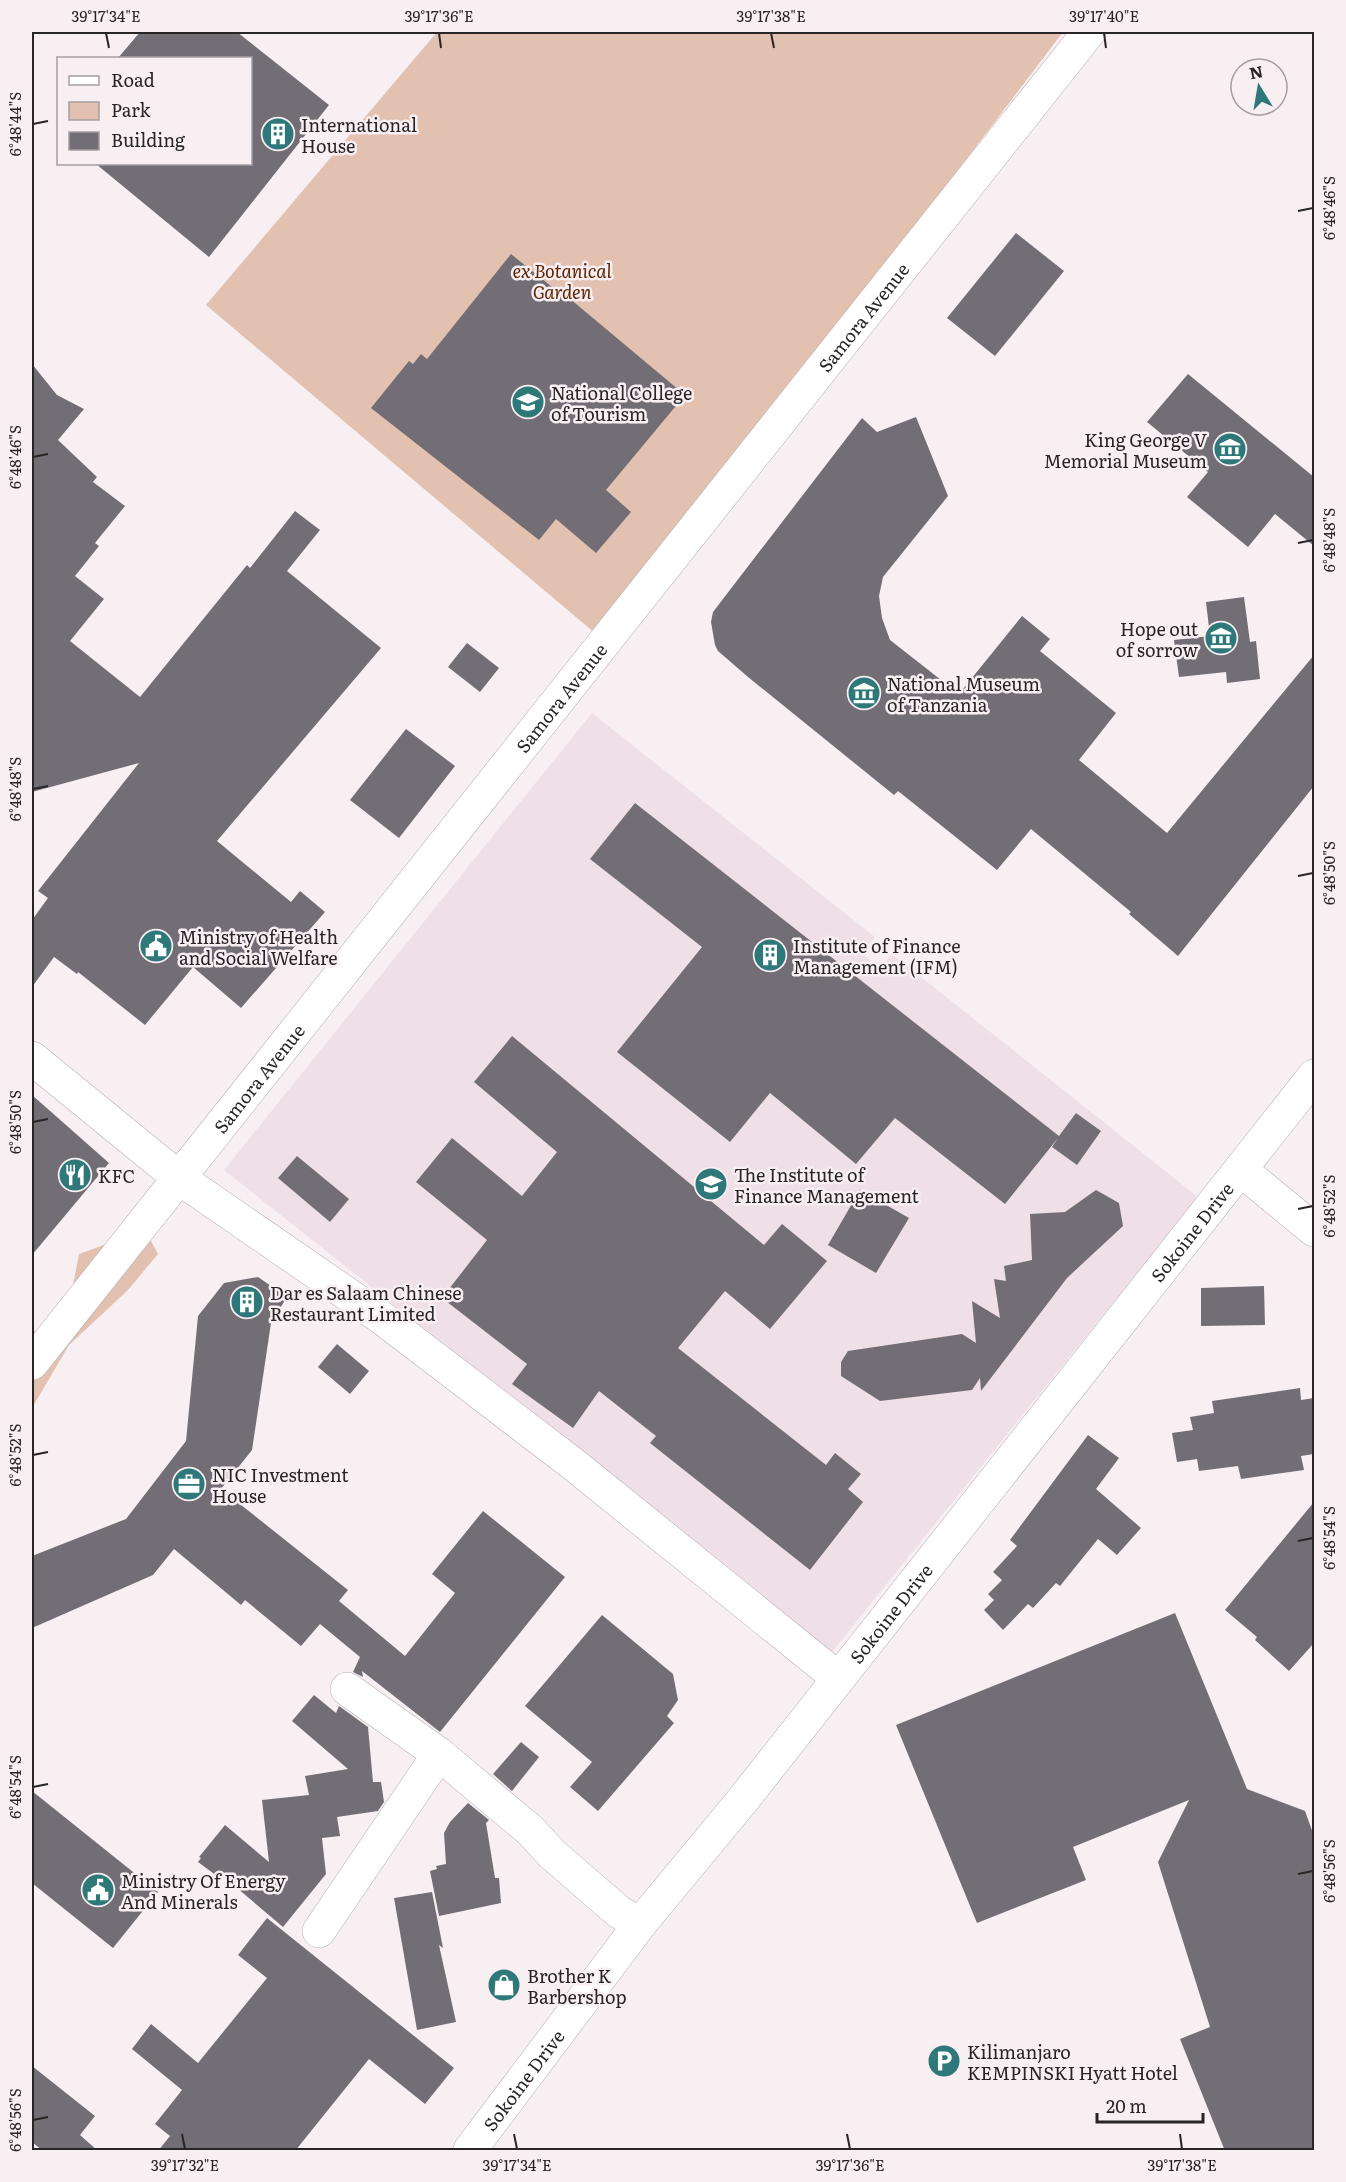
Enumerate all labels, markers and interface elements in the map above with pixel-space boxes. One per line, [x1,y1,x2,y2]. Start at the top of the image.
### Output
text: 39°17'34"E [71,4,141,27]
text: 39°17'36"E [404,4,474,27]
text: 39°17'38"E [736,4,806,27]
text: 39°17'40"E [1069,4,1139,27]
legend [57,57,252,165]
north arrow [1229,57,1289,117]
text: N [1247,58,1265,84]
text: Road [111,66,155,93]
text: 6°48'44"S [3,92,26,156]
text: Park [111,96,152,123]
place label: International House [301,111,417,159]
building icon: International House [260,116,296,152]
text: Building [111,126,186,153]
text: 6°48'46"S [1317,176,1340,240]
street label: Samora Avenue [811,256,915,377]
park label: ex Botanical Garden [512,257,612,305]
place label: National College of Tourism [551,379,692,427]
school or university icon: National College of Tourism [510,384,546,420]
text: 6°48'46"S [3,425,26,489]
place label: King George V Memorial Museum [1044,426,1207,474]
museum icon: King George V Memorial Museum [1212,431,1248,467]
text: 6°48'48"S [1317,508,1340,572]
place label: Hope out of sorrow [1116,615,1199,663]
museum icon: Hope out of sorrow [1203,620,1239,656]
street label: Samora Avenue [509,637,613,758]
place label: National Museum of Tanzania [887,670,1040,718]
museum icon: National Museum of Tanzania [846,675,882,711]
text: 6°48'48"S [3,757,26,821]
text: 6°48'50"S [1317,841,1340,905]
place label: Ministry of Health and Social Welfare [179,923,338,971]
public building icon: Ministry of Health and Social Welfare [138,928,174,964]
place label: Institute of Finance Management (IFM) [793,932,960,980]
building icon: Institute of Finance Management (IFM) [752,937,788,973]
street label: Samora Avenue [206,1018,310,1138]
text: 6°48'50"S [3,1090,26,1154]
restaurant icon: KFC [57,1157,93,1193]
place label: The Institute of Finance Management [734,1161,920,1209]
place label: KFC [98,1162,135,1189]
school or university icon: The Institute of Finance Management [693,1166,729,1202]
text: 6°48'52"S [1317,1175,1340,1237]
street label: Sokoine Drive [1143,1176,1239,1287]
place label: Dar es Salaam Chinese Restaurant Limited [270,1279,461,1327]
building icon: Dar es Salaam Chinese Restaurant Limited [229,1284,265,1320]
text: 6°48'52"S [3,1424,26,1486]
place label: NIC Investment House [212,1461,349,1509]
office icon: NIC Investment House [171,1466,207,1502]
text: 6°48'54"S [1317,1506,1340,1570]
street label: Sokoine Drive [842,1557,938,1669]
text: 6°48'54"S [3,1755,26,1819]
text: 6°48'56"S [1317,1839,1340,1903]
place label: Ministry Of Energy And Minerals [121,1867,286,1915]
public building icon: Ministry Of Energy And Minerals [80,1872,116,1908]
place label: Brother K Barbershop [527,1962,627,2010]
shop icon: Brother K Barbershop [486,1967,522,2003]
street label: Sokoine Drive [476,2023,570,2136]
place label: Kilimanjaro KEMPINSKI Hyatt Hotel [967,2038,1178,2086]
parking icon: Kilimanjaro KEMPINSKI Hyatt Hotel [926,2043,962,2079]
scale bar [1097,2086,1204,2124]
text: 6°48'56"S [3,2088,26,2152]
text: 20 m [1106,2092,1147,2119]
text: 39°17'32"E [151,2153,219,2176]
text: 39°17'34"E [482,2153,552,2176]
text: 39°17'36"E [815,2153,885,2176]
text: 39°17'38"E [1147,2153,1217,2176]

